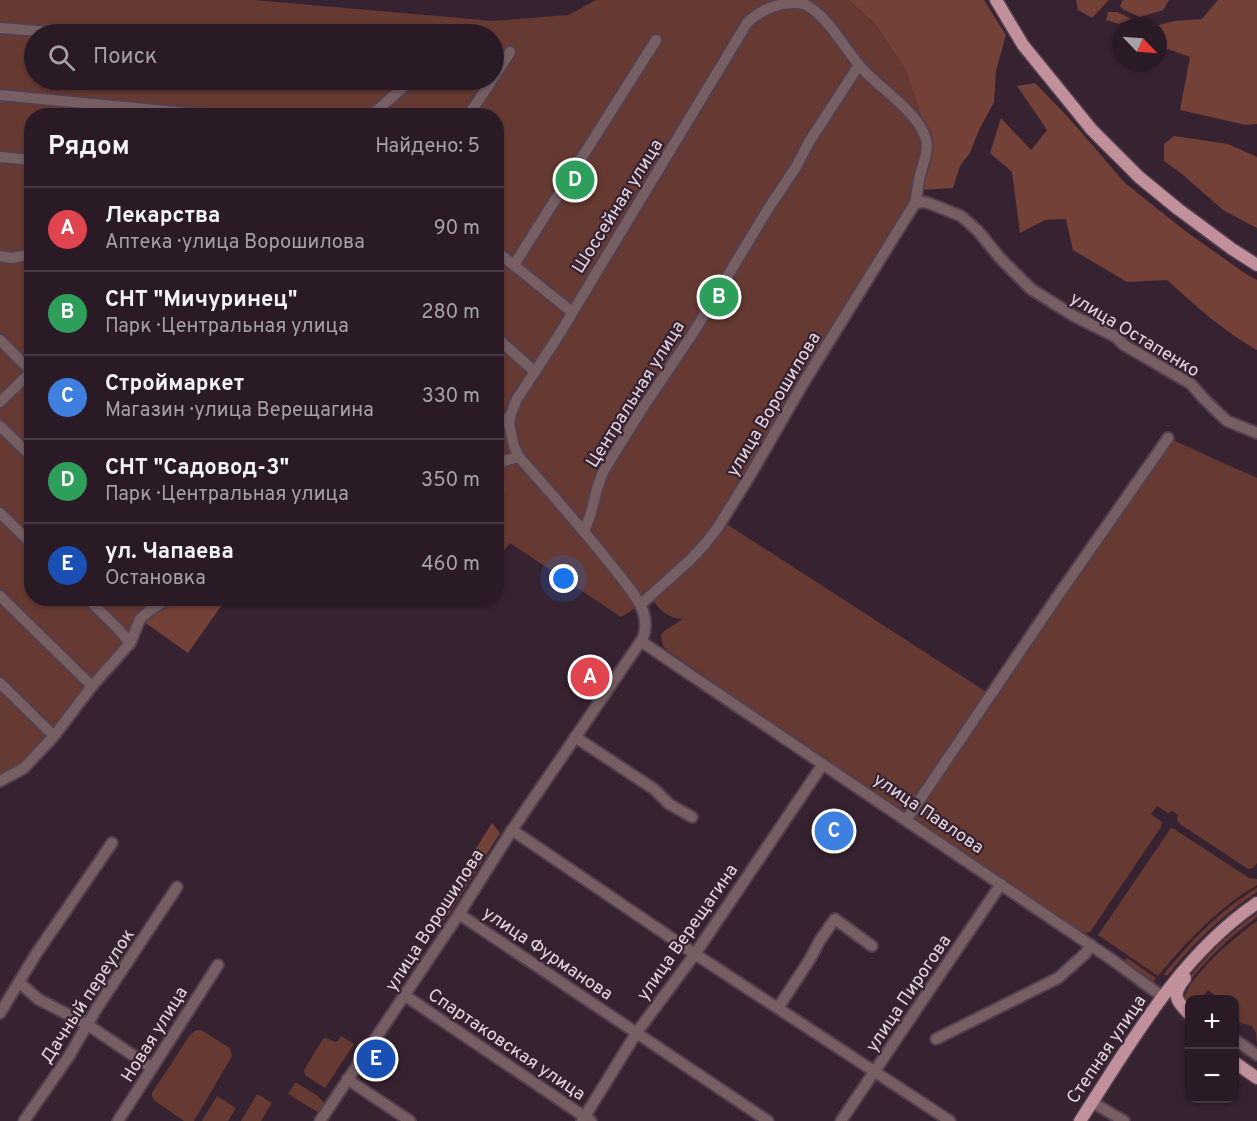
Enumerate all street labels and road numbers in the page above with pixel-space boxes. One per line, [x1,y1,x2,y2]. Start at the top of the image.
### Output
street label: Шоссейная улица [568,135,669,278]
street label: улица Остапенко [1065,287,1203,383]
street label: Центральная улица [582,317,691,472]
street label: улица Ворошилова [722,328,827,481]
street label: улица Павлова [868,769,988,860]
street label: улица Ворошилова [381,845,490,996]
street label: улица Верещагина [632,860,744,1006]
street label: улица Фурманова [478,902,617,1006]
street label: Дачный переулок [36,925,140,1069]
street label: улица Пирогова [861,931,957,1057]
street label: Новая улица [117,983,194,1087]
street label: Спартаковская улица [423,984,589,1107]
street label: Степная улица [1062,991,1152,1109]

